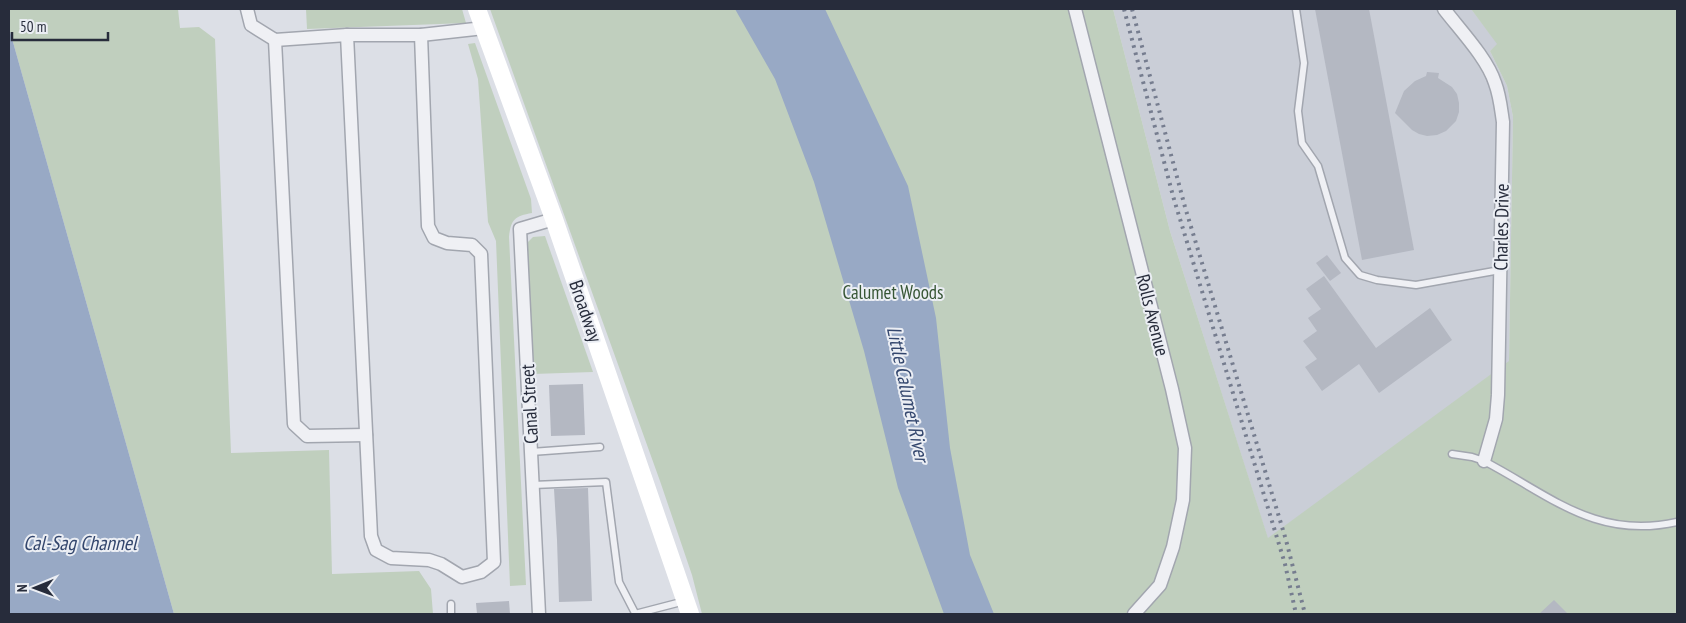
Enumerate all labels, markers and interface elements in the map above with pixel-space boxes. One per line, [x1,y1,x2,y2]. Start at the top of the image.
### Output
scale bar [12,10,109,42]
text: 50 m [20,17,46,36]
street label: Charles Drive [1488,183,1514,271]
street label: Rolls Avenue [1131,272,1175,359]
street label: Broadway [564,277,608,346]
park label: Calumet Woods [842,280,944,304]
water label: Little Calumet River [881,324,936,466]
street label: Canal Street [515,363,543,444]
water label: Cal-Sag Channel [23,530,139,556]
north arrow [10,563,60,613]
text: N [13,584,31,592]

